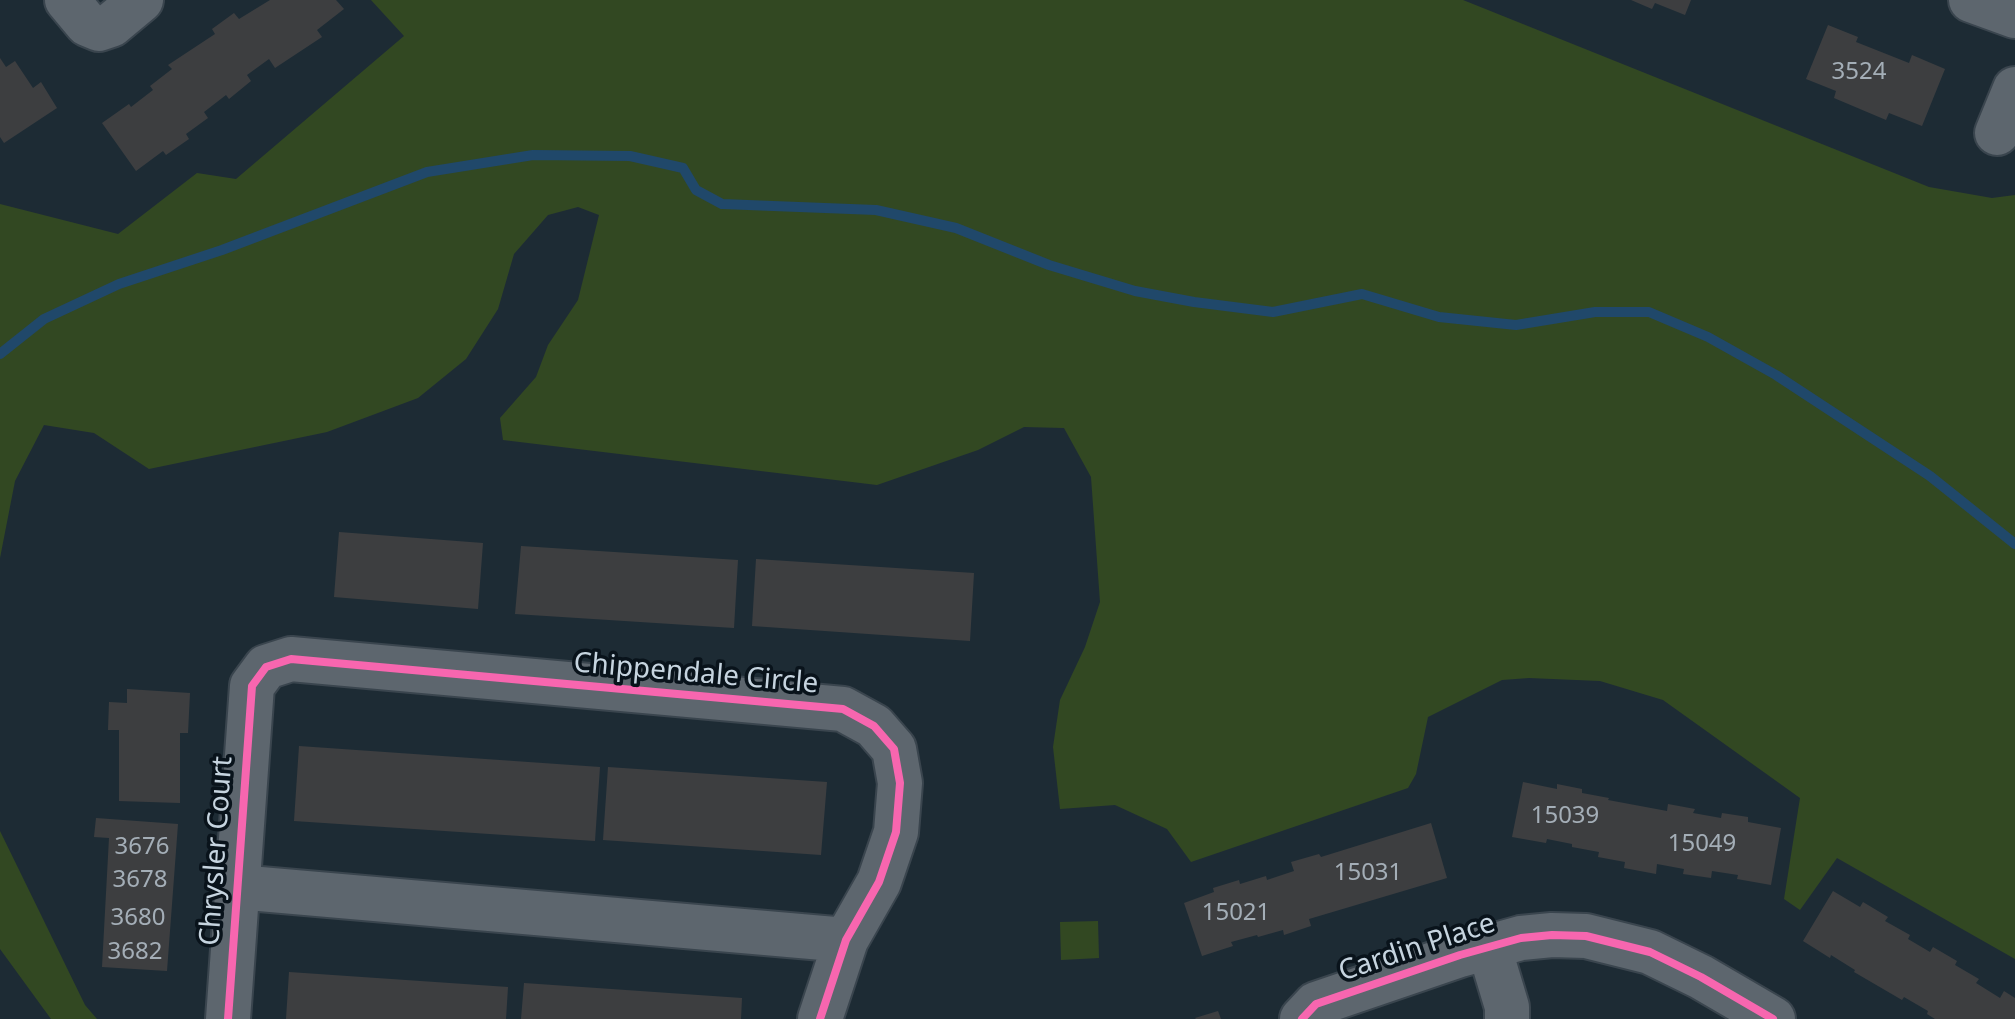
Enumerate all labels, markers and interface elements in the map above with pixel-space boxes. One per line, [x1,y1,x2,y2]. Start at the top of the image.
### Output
house number: 3524 [1832,58,1886,86]
street label: Chippendale Circle [572,647,820,701]
street label: Chrysler Court [194,755,240,947]
house number: 15039 [1531,802,1599,830]
house number: 15049 [1668,830,1736,858]
house number: 3676 [115,833,169,861]
house number: 15031 [1334,859,1402,887]
house number: 3678 [113,866,167,894]
house number: 15021 [1202,899,1270,927]
house number: 3680 [111,904,165,932]
street label: Cardin Place [1335,907,1499,989]
house number: 3682 [108,938,162,966]

